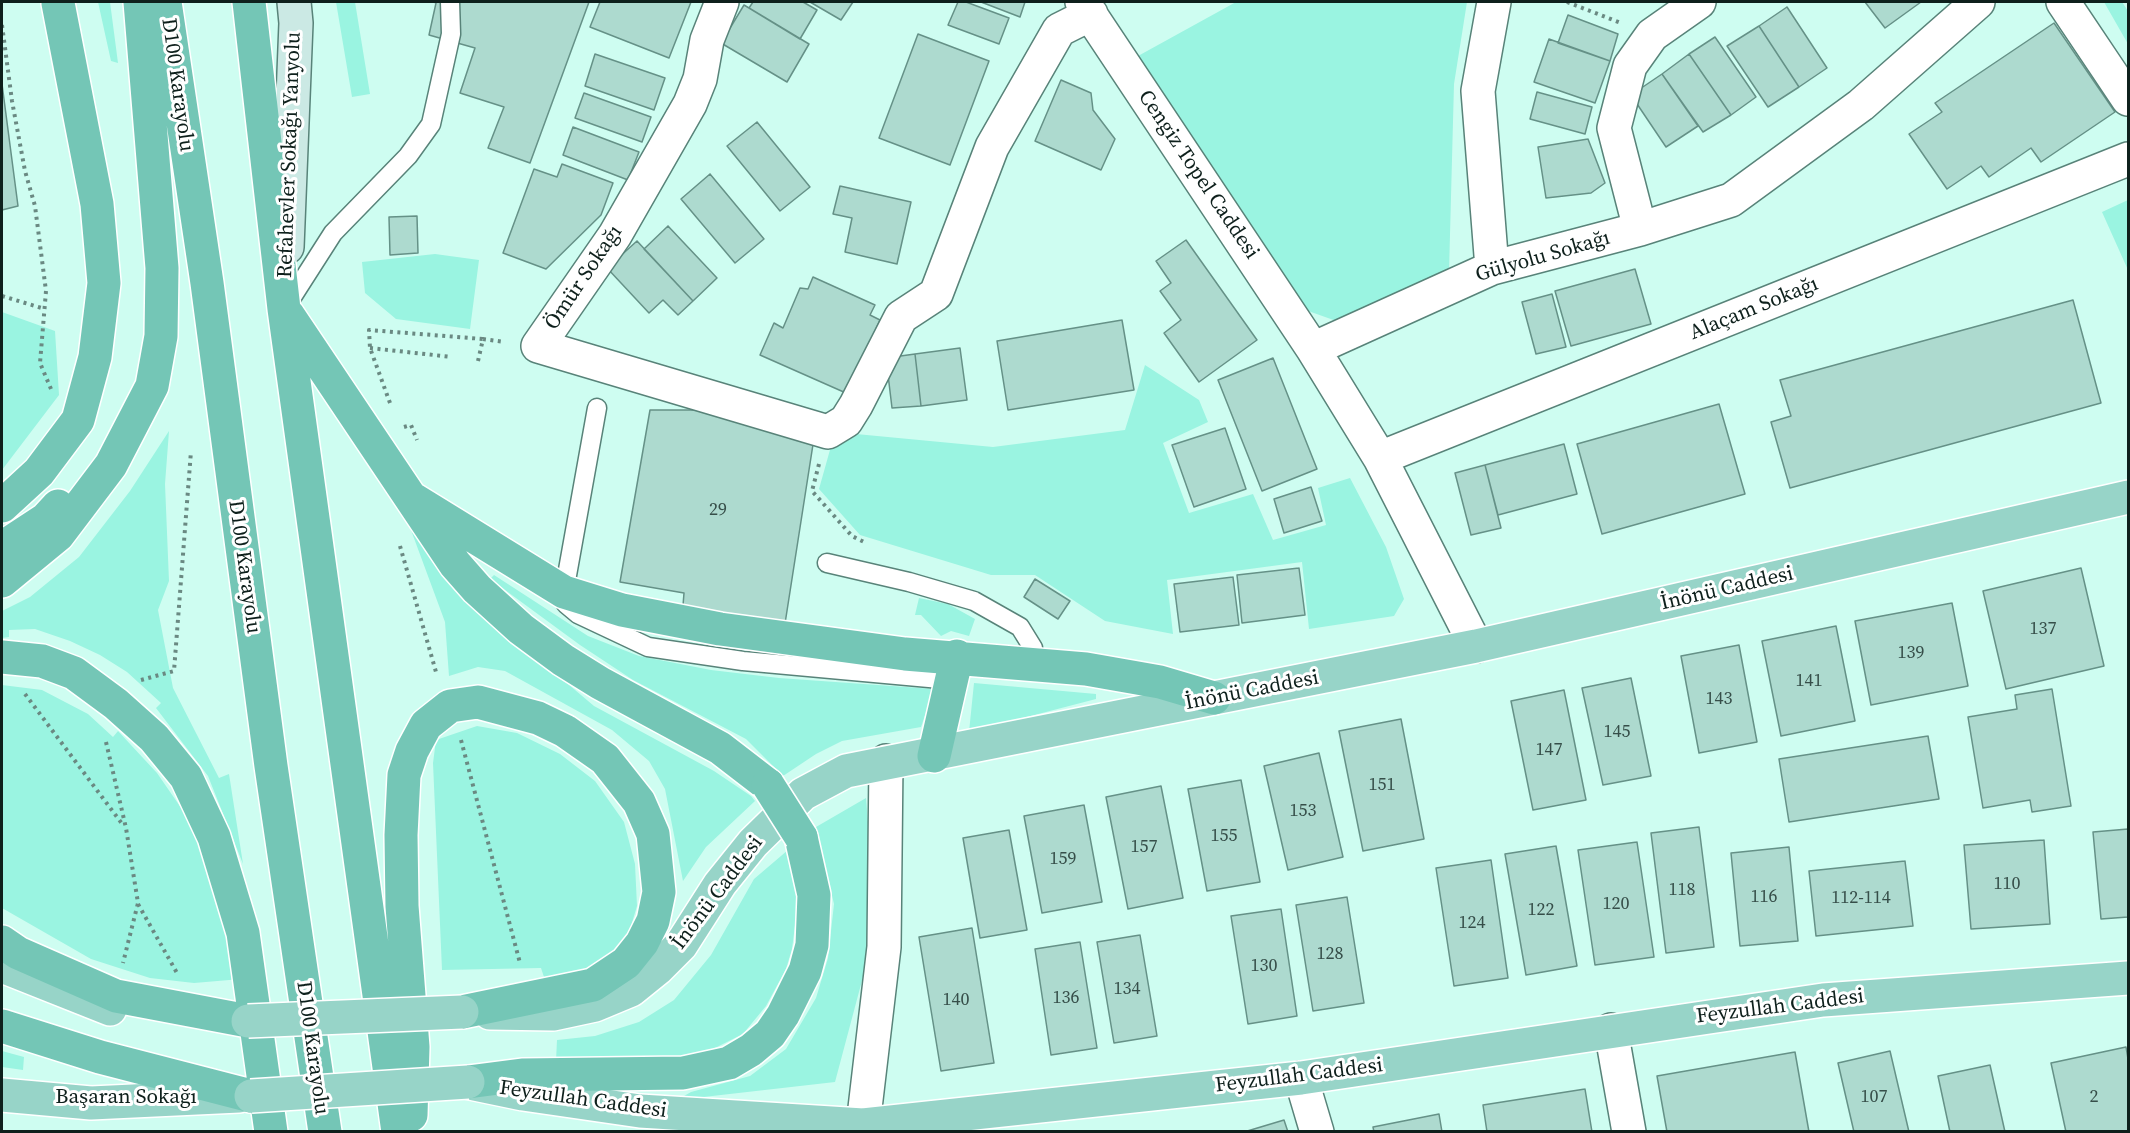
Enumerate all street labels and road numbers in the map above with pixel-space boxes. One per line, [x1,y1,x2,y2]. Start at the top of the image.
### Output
street label: D100 Karayolu [155,17,199,153]
street label: Refahevler Sokağı Yanyolu [273,31,307,279]
street label: Cengiz Topel Caddesi [1132,86,1264,264]
street label: Ömür Sokağı [540,221,628,335]
street label: Gülyolu Sokağı [1473,226,1613,288]
street label: Alaçam Sokağı [1686,272,1822,346]
street label: D100 Karayolu [222,499,266,635]
street label: İnönü Caddesi [1658,561,1796,617]
street label: İnönü Caddesi [1183,666,1321,716]
street label: İnönü Caddesi [667,831,769,955]
street label: D100 Karayolu [290,980,334,1116]
street label: Feyzullah Caddesi [1695,984,1865,1030]
street label: Feyzullah Caddesi [1214,1053,1384,1099]
street label: Feyzullah Caddesi [498,1076,668,1124]
street label: Başaran Sokağı [55,1085,197,1111]

